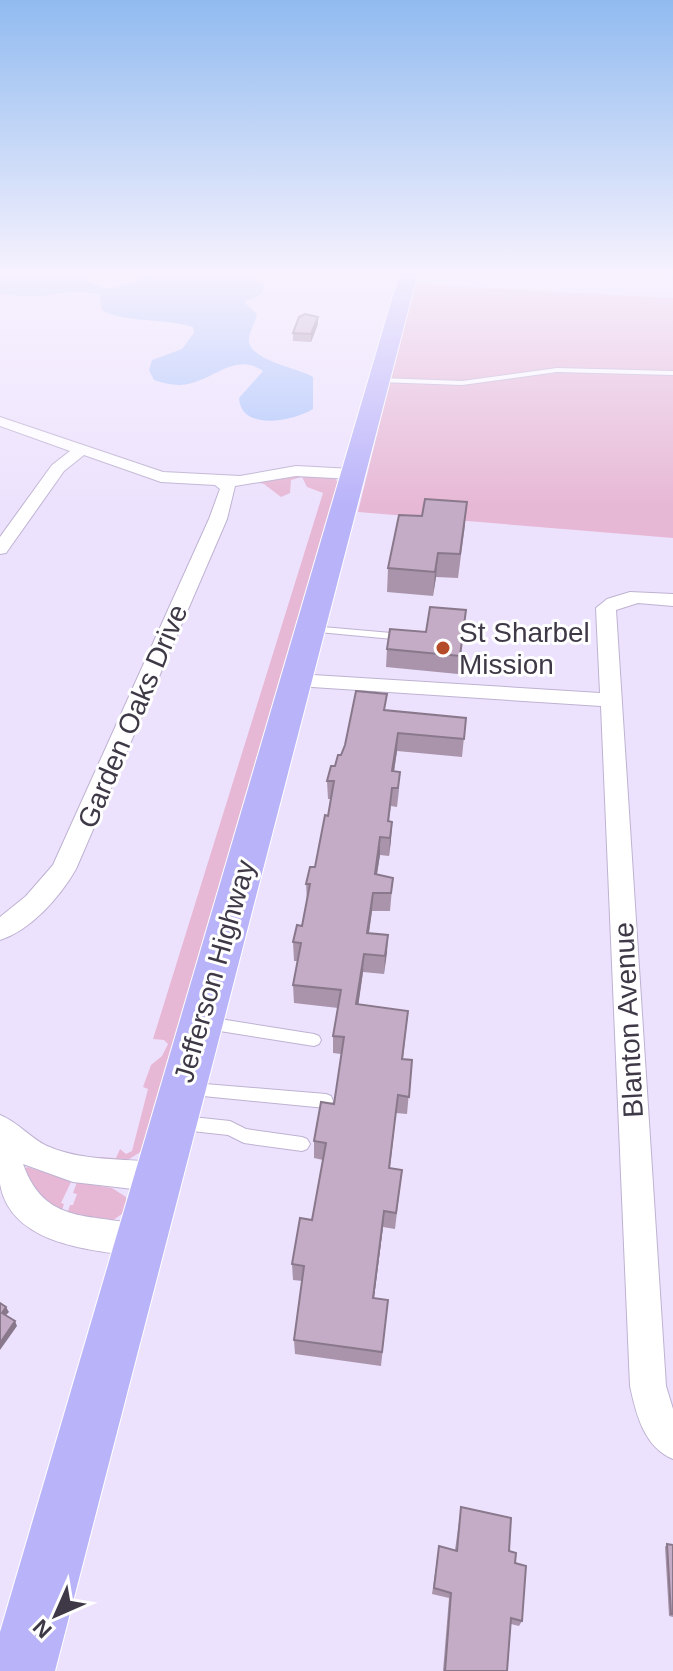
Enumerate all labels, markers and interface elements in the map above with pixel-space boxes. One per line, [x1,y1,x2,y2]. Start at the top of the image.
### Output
street label: Garden Oaks Drive [71,600,194,833]
place label: St Sharbel Mission [459,617,590,680]
marker: St Sharbel Mission [434,639,452,657]
street label: Jefferson Highway [168,856,261,1086]
street label: Blanton Avenue [608,921,649,1118]
north arrow [16,1575,96,1655]
text: N [28,1614,57,1643]

